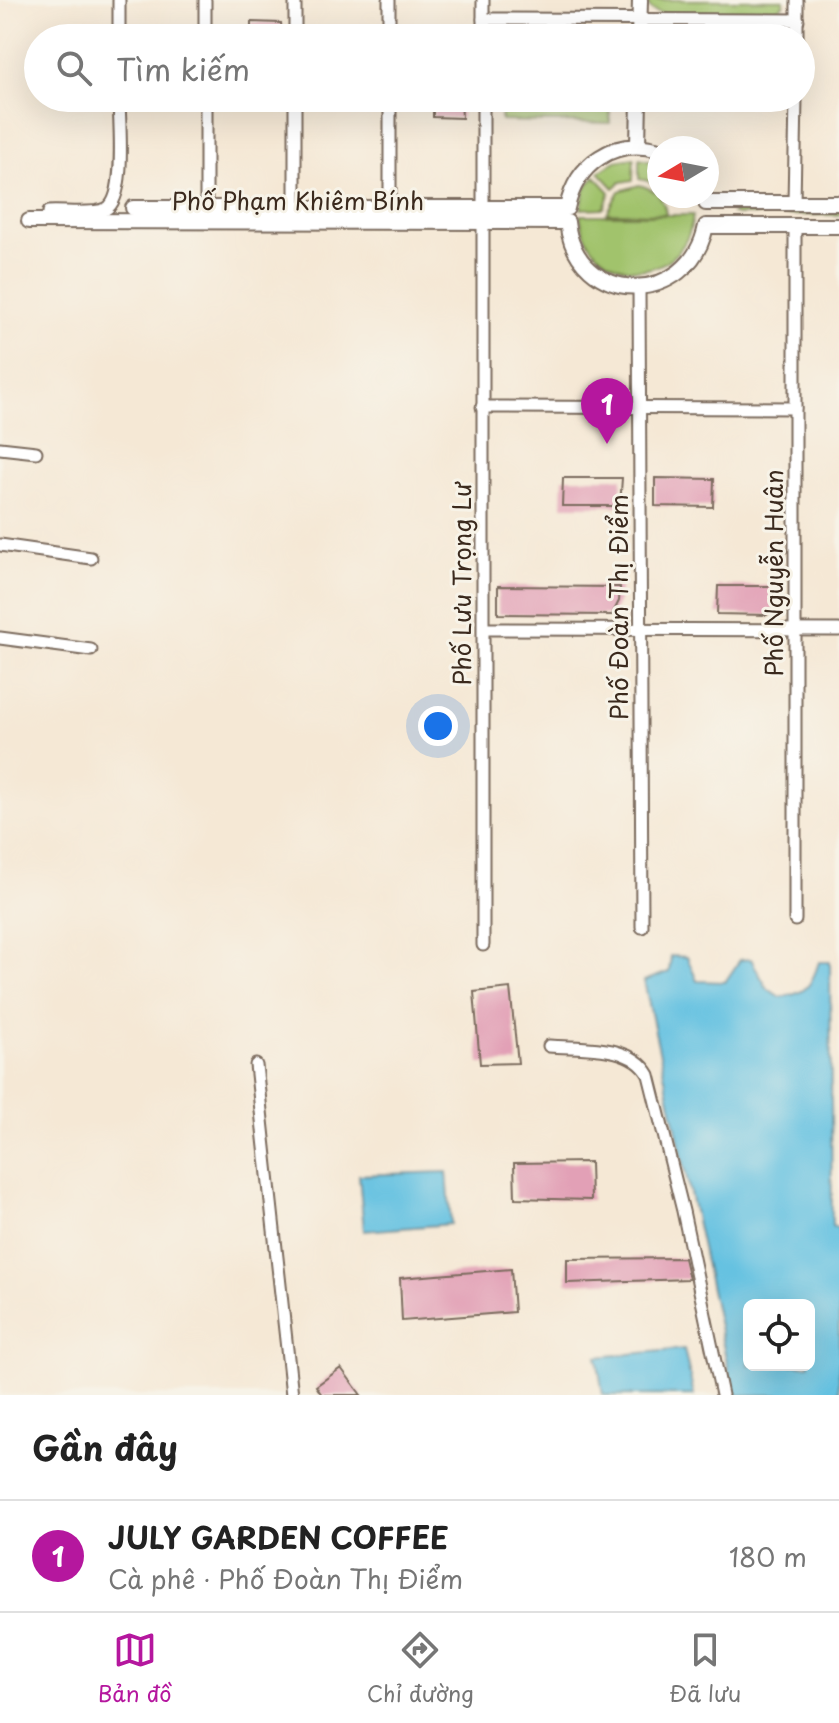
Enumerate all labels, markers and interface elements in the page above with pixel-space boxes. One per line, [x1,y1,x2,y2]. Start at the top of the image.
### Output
search box [24,24,815,112]
icon: search [52,46,96,90]
text: Tìm kiếm [116,46,250,91]
north arrow [647,136,719,208]
street label: Phố Phạm Khiêm Bính [172,182,424,218]
pin: 1 [581,378,633,444]
street label: Phố Nguyễn Huân [755,469,791,677]
street label: Phố Lưu Trọng Lư [443,481,479,686]
street label: Phố Đoàn Thị Điểm [600,494,636,720]
your location [418,706,458,746]
map controls [743,1299,815,1371]
button: locate [743,1299,815,1371]
text: Gần đây [32,1421,178,1473]
text: JULY GARDEN COFFEE [108,1514,449,1559]
text: 1 [52,1537,64,1576]
text: 180 m [729,1537,807,1576]
text: Cà phê · Phố Đoàn Thị Điểm [108,1559,463,1598]
tab: Bản đồ [98,1628,171,1709]
tab: Chỉ đường [367,1628,474,1709]
tab: Đã lưu [669,1628,741,1709]

